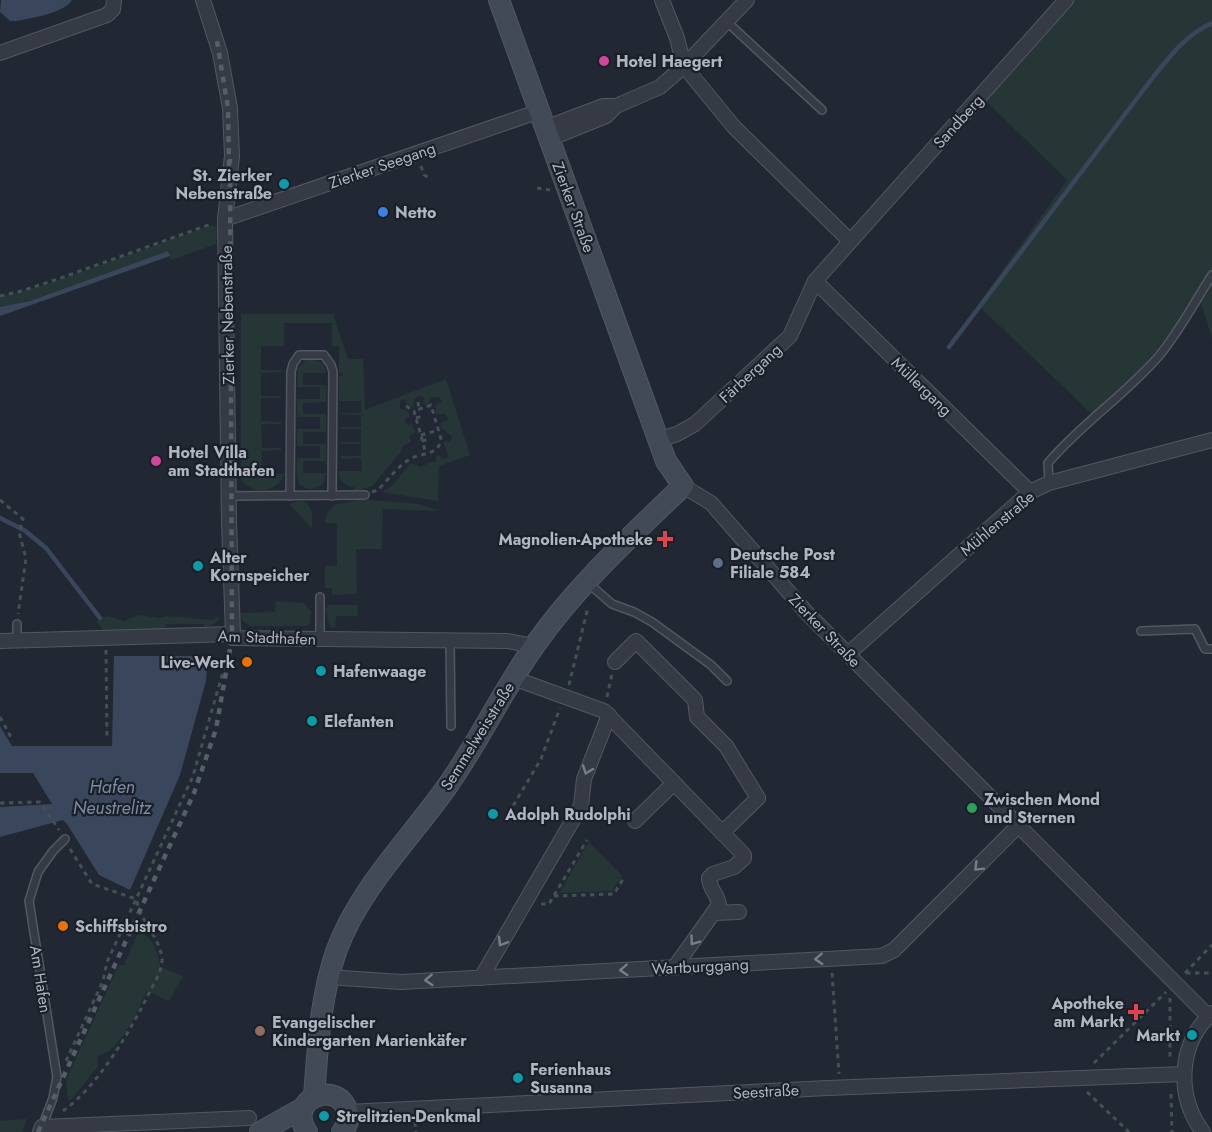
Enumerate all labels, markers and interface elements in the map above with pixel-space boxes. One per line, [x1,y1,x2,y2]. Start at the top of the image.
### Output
place label: Hotel Haegert [616,50,723,73]
marker: Hotel Haegert [597,54,611,68]
street label: Sandberg [928,89,989,153]
street label: Zierker Seegang [326,136,439,195]
street label: Zierker Straße [546,159,601,256]
place label: St. Zierker Nebenstraße [175,164,272,205]
marker: St. Zierker Nebenstraße [277,177,291,191]
place label: Netto [395,201,437,224]
marker: Netto [376,205,390,219]
street label: Zierker Nebenstraße [215,245,240,385]
street label: Färbergang [714,338,787,408]
street label: Müllergang [886,352,957,421]
place label: Hotel Villa am Stadthafen [168,441,275,482]
marker: Hotel Villa am Stadthafen [149,454,163,468]
street label: Mühlenstraße [955,485,1040,561]
place label: Magnolien-Apotheke [498,528,653,551]
marker: Magnolien-Apotheke [658,532,672,546]
place label: Deutsche Post Filiale 584 [730,543,836,584]
place label: Alter Kornspeicher [209,546,310,587]
marker: Deutsche Post Filiale 584 [711,556,725,570]
marker: Alter Kornspeicher [191,559,205,573]
street label: Zierker Straße [783,588,866,673]
street label: Am Stadthafen [217,624,317,651]
place label: Live-Werk [160,651,236,674]
marker: Live-Werk [240,655,254,669]
place label: Hafenwaage [333,660,426,683]
marker: Hafenwaage [314,664,328,678]
street label: Semmelweisstraße [435,678,520,795]
place label: Elefanten [324,710,394,733]
marker: Elefanten [305,714,319,728]
one-way arrow [582,764,594,775]
water label: Hafen Neustrelitz [73,774,152,821]
place label: Zwischen Mond und Sternen [984,788,1100,829]
marker: Zwischen Mond und Sternen [965,801,979,815]
place label: Adolph Rudolphi [504,803,631,826]
marker: Adolph Rudolphi [486,807,500,821]
one-way arrow [974,859,985,870]
place label: Schiffsbistro [75,915,167,938]
marker: Schiffsbistro [56,919,70,933]
one-way arrow [690,934,701,945]
one-way arrow [497,936,509,946]
street label: Am Hafen [24,944,57,1015]
street label: Wartburggang [651,952,749,981]
one-way arrow [814,953,823,966]
one-way arrow [619,964,628,977]
one-way arrow [425,974,434,987]
place label: Apotheke am Markt [1050,992,1125,1033]
marker: Apotheke am Markt [1129,1005,1143,1019]
place label: Evangelischer Kindergarten Marienkäfer [272,1011,467,1052]
marker: Evangelischer Kindergarten Marienkäfer [253,1024,267,1038]
place label: Markt [1136,1024,1181,1047]
marker: Markt [1185,1028,1199,1042]
place label: Ferienhaus Susanna [530,1058,611,1099]
marker: Ferienhaus Susanna [511,1071,525,1085]
street label: Seestraße [732,1078,800,1105]
place label: Strelitzien-Denkmal [336,1105,481,1128]
marker: Strelitzien-Denkmal [317,1109,331,1123]

